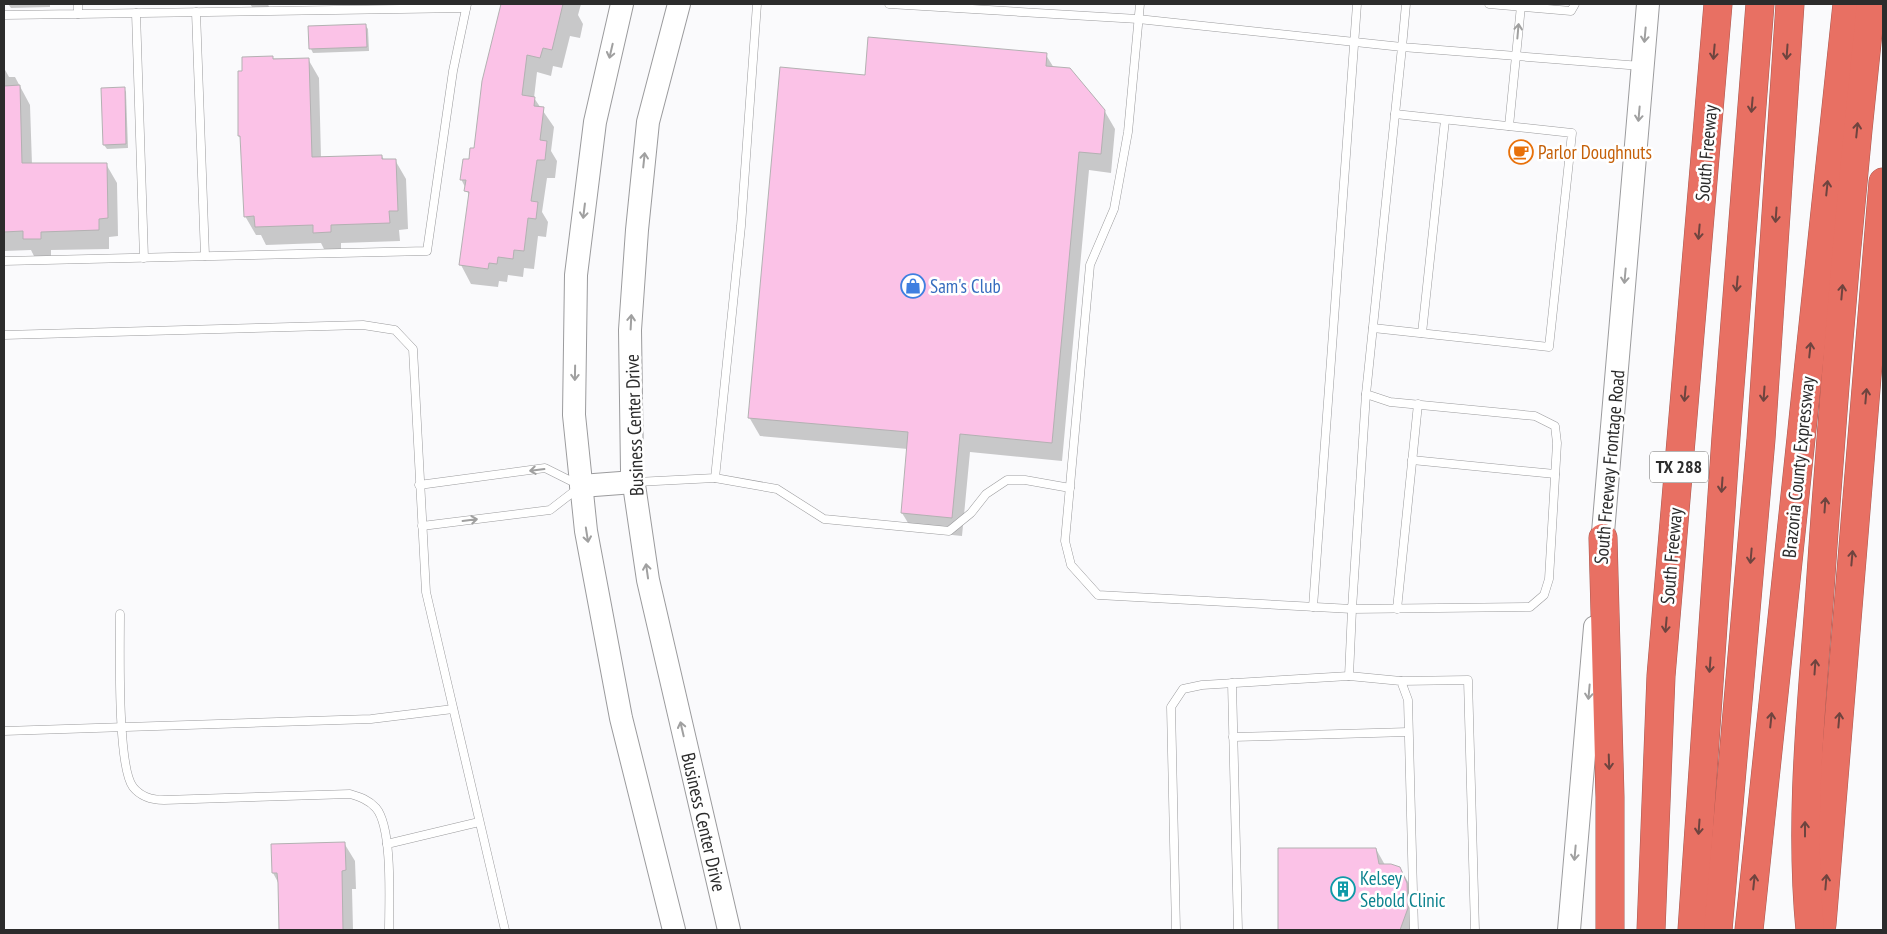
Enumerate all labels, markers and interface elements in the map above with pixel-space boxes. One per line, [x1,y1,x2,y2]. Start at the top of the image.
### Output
one-way arrow [1514,23,1523,39]
one-way arrow [1641,26,1650,42]
one-way arrow [606,43,615,59]
one-way arrow [1710,44,1719,60]
one-way arrow [1782,44,1791,60]
one-way arrow [1747,96,1757,112]
street label: South Freeway [1690,103,1722,202]
one-way arrow [1634,106,1643,122]
one-way arrow [1852,122,1862,138]
cafe icon: Parlor Doughnuts [1508,139,1534,165]
place label: Parlor Doughnuts [1538,140,1652,164]
one-way arrow [639,152,649,168]
one-way arrow [1822,180,1832,196]
one-way arrow [579,203,589,219]
one-way arrow [1771,206,1781,222]
one-way arrow [1694,223,1704,239]
one-way arrow [1620,268,1630,284]
shop icon: Sam's Club [900,273,926,299]
place label: Sam's Club [930,274,1001,298]
one-way arrow [1733,276,1742,292]
one-way arrow [1838,284,1847,300]
one-way arrow [626,314,635,330]
one-way arrow [1805,342,1815,358]
street label: Business Center Drive [620,354,648,496]
one-way arrow [570,365,580,381]
street label: South Freeway Frontage Road [1589,369,1629,565]
street label: Brazoria County Expressway [1777,374,1820,559]
one-way arrow [1681,385,1690,401]
one-way arrow [1760,386,1769,402]
one-way arrow [1861,388,1870,404]
road number: TX 288 [1650,452,1708,482]
one-way arrow [529,465,545,475]
one-way arrow [1718,477,1727,493]
one-way arrow [1821,497,1830,513]
street label: South Freeway [1655,506,1687,605]
one-way arrow [462,515,478,525]
one-way arrow [582,527,592,543]
one-way arrow [1746,548,1756,564]
one-way arrow [1848,550,1857,566]
one-way arrow [641,563,651,579]
one-way arrow [1661,617,1670,633]
one-way arrow [1706,657,1715,673]
one-way arrow [1810,659,1819,675]
one-way arrow [1585,683,1594,699]
one-way arrow [1766,712,1776,728]
one-way arrow [1834,712,1844,728]
one-way arrow [677,722,686,738]
street label: Business Center Drive [676,750,732,894]
one-way arrow [1604,754,1614,770]
one-way arrow [1695,819,1704,835]
one-way arrow [1800,821,1810,838]
one-way arrow [1571,845,1580,861]
place label: Kelsey Sebold Clinic [1360,866,1446,912]
one-way arrow [1749,874,1759,890]
one-way arrow [1821,874,1830,890]
building icon: Kelsey Sebold Clinic [1330,876,1356,902]

